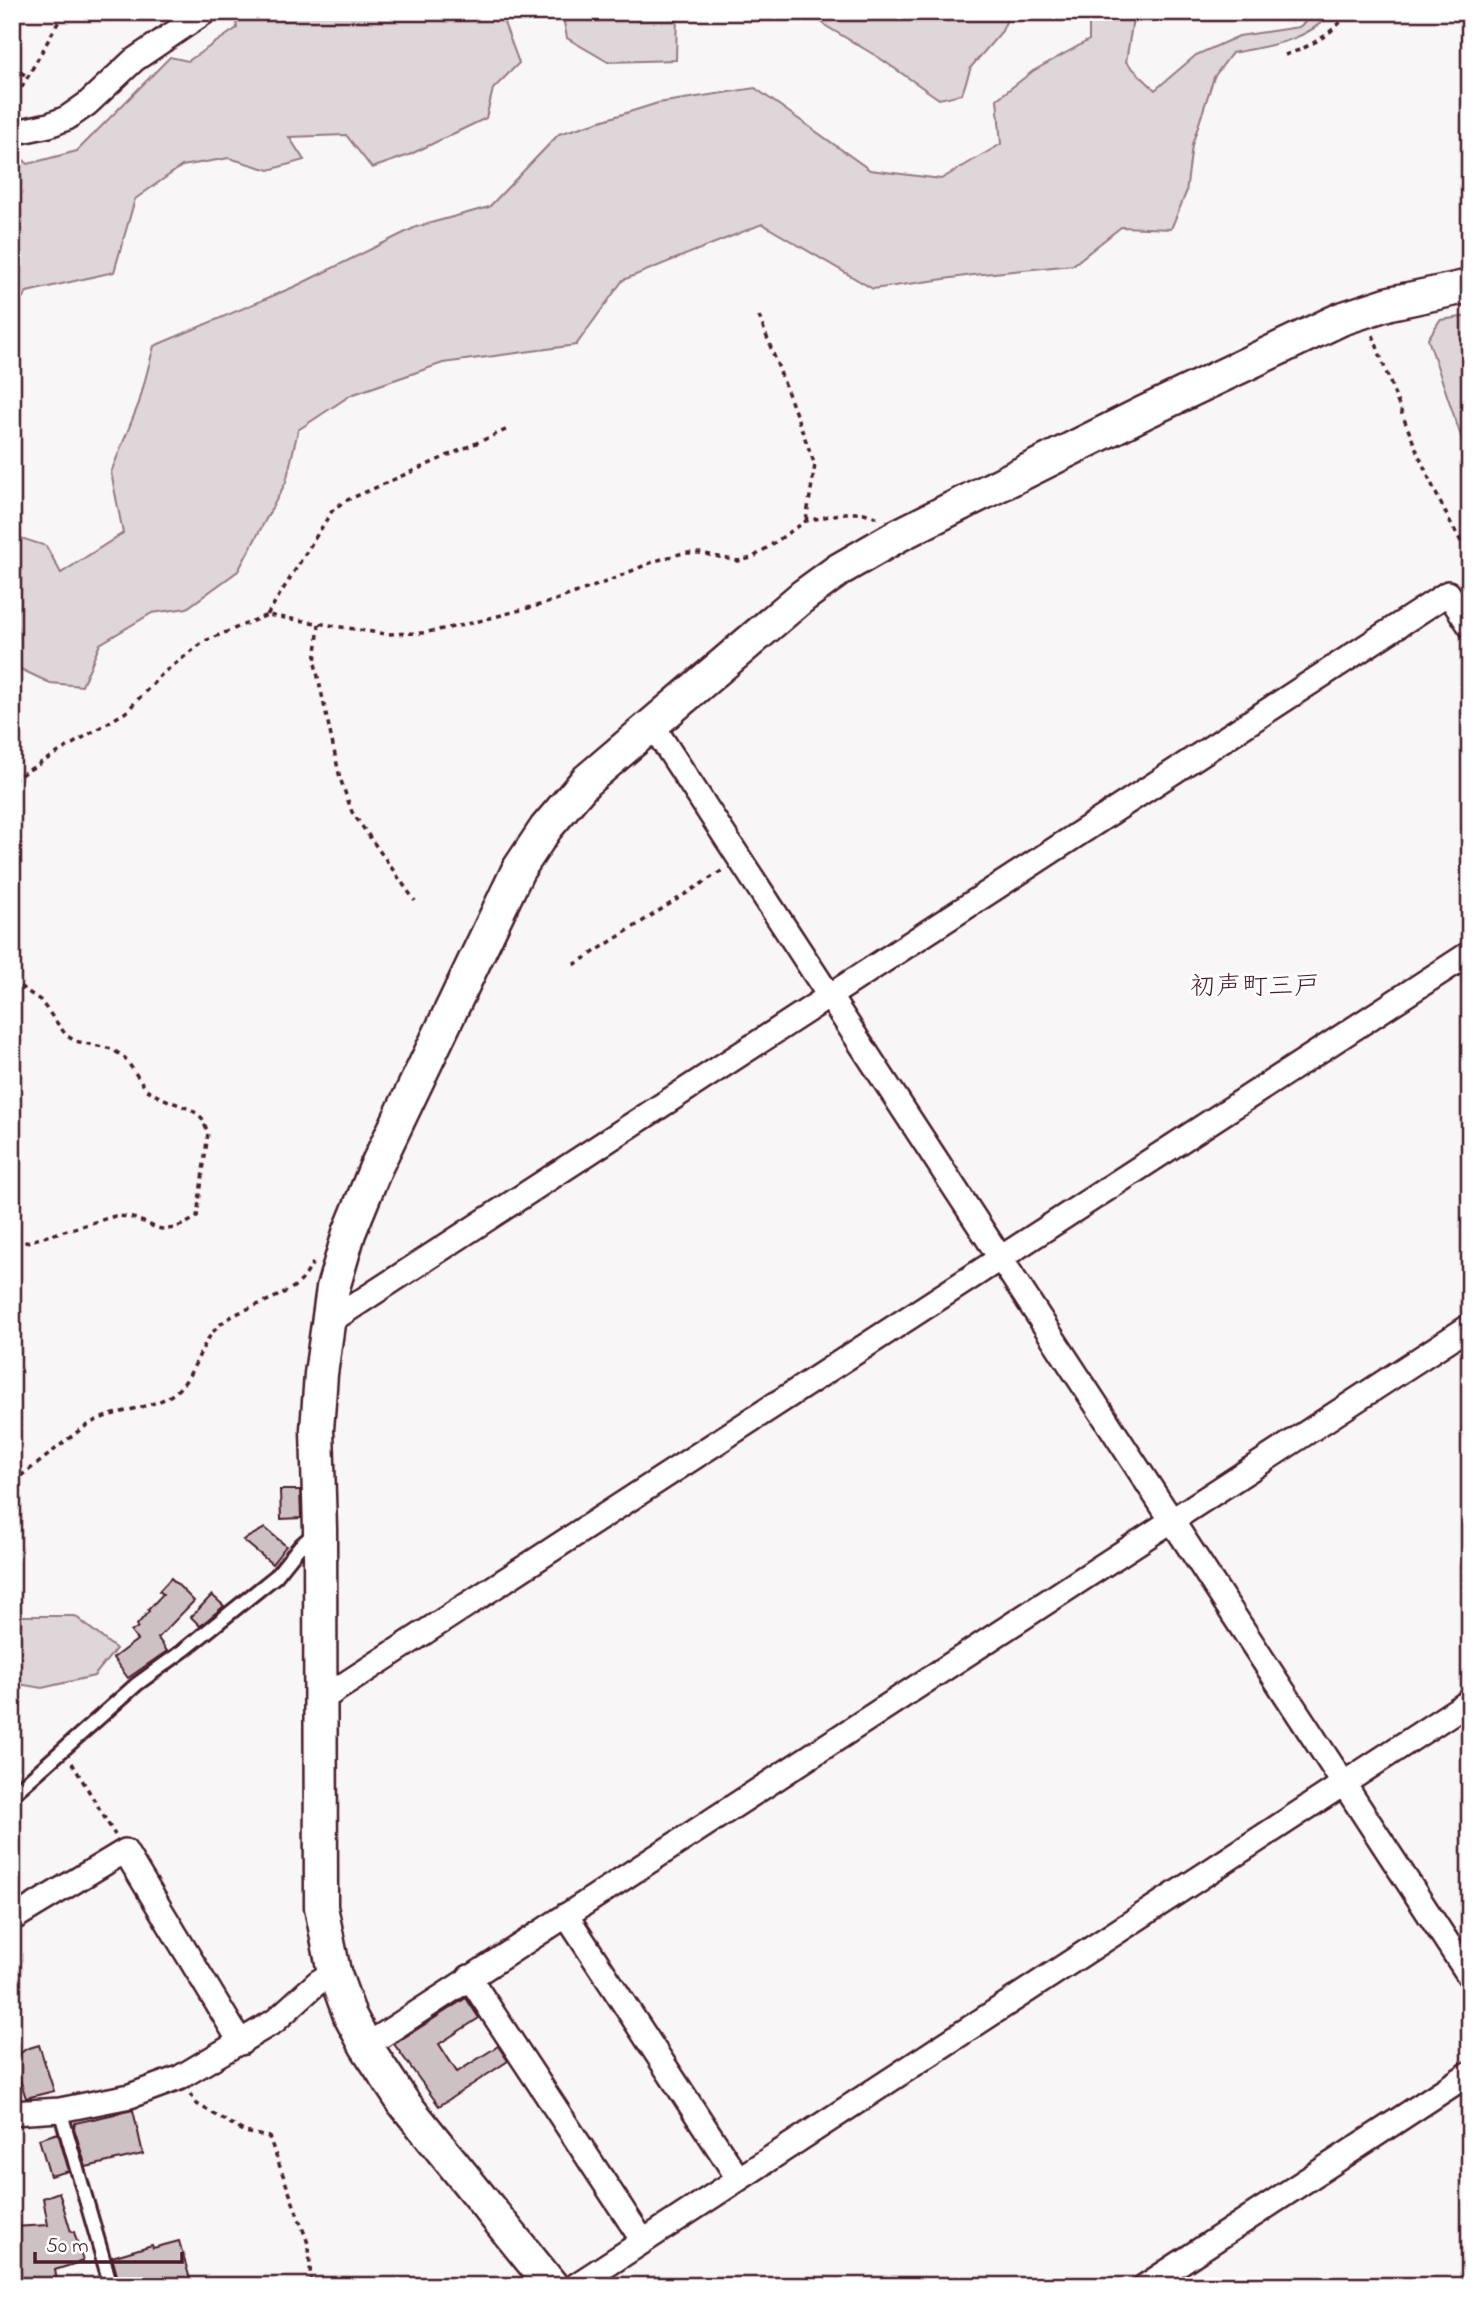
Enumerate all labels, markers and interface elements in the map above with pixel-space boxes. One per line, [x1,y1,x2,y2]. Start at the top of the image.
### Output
district label: 初声町三戸 [1190,969,1320,1007]
scale bar [35,2221,182,2265]
text: 50 m [46,2232,89,2262]

